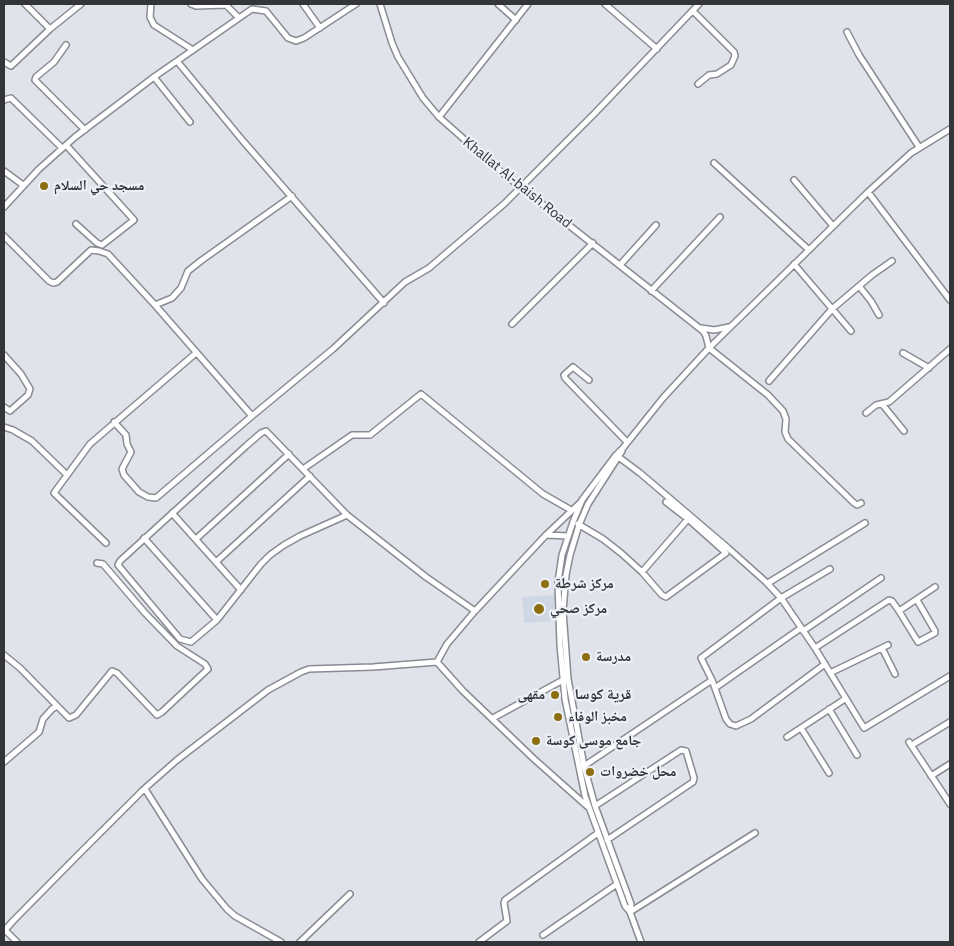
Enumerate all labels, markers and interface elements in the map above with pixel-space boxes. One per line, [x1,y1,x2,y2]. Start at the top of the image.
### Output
street label: Khallat Al-baish Road [459,134,575,232]
place label: مسجد حي السلام [54,178,144,194]
marker: مسجد حي السلام [38,180,50,192]
place label: مركز شرطة [555,576,614,592]
marker: مركز شرطة [539,578,551,590]
place label: مركز صحي [550,601,607,617]
marker: مركز صحي [532,602,546,616]
place label: مدرسة [596,649,631,665]
marker: مدرسة [580,651,592,663]
district label: قرية كوسا [575,686,631,704]
place label: مقهى [517,687,545,703]
marker: مقهى [549,689,561,701]
place label: مخبز الوفاء [568,709,627,725]
marker: مخبز الوفاء [552,711,564,723]
place label: جامع موسى كوسة [546,733,641,749]
marker: جامع موسى كوسة [530,735,542,747]
place label: محل خضروات [600,764,676,780]
marker: محل خضروات [584,766,596,778]

